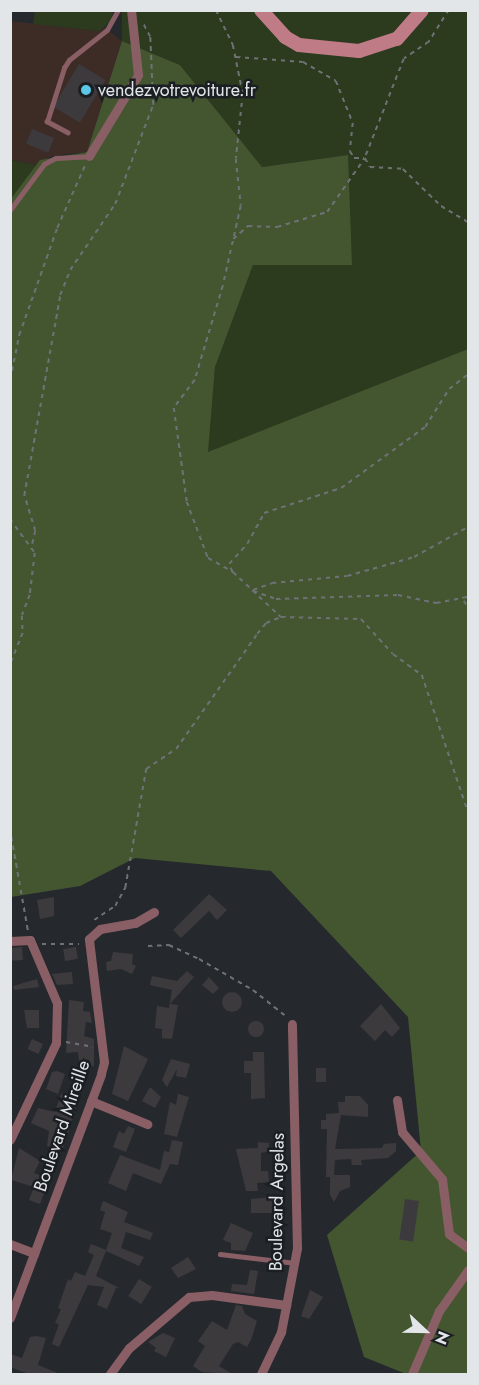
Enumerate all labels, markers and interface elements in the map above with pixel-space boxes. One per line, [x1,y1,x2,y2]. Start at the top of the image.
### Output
place label: vendezvotrevoiture.fr [98,79,256,101]
marker: vendezvotrevoiture.fr [79,83,93,97]
street label: Boulevard Mireille [29,1057,95,1195]
street label: Boulevard Argelas [265,1133,289,1271]
north arrow [395,1301,455,1361]
text: N [429,1328,455,1348]

